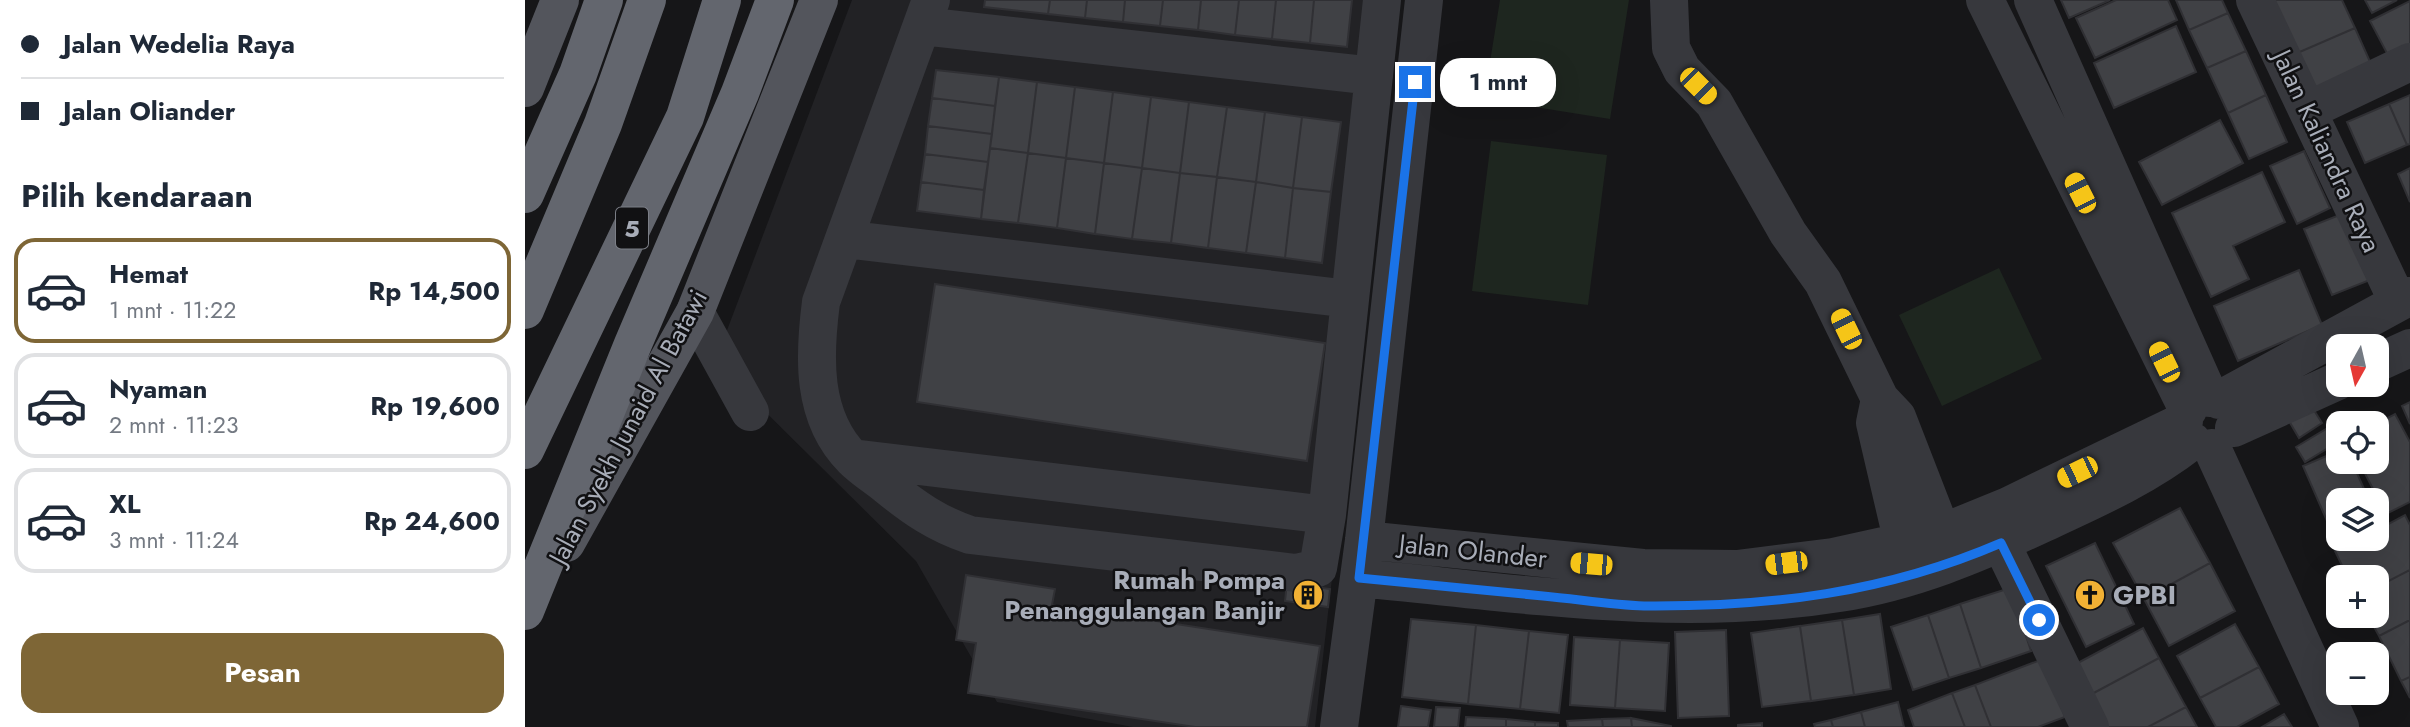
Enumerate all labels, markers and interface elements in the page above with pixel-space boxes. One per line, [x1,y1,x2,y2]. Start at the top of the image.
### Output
text: Jalan Wedelia Raya [63,25,295,63]
street label: Jalan Kaliandra Raya [2262,41,2391,259]
callout: 1 mnt [1439,57,1555,106]
car [1676,64,1721,108]
text: 1 mnt [1469,65,1527,99]
route end [1399,66,1431,98]
text: Jalan Oliander [63,92,236,130]
car [2062,170,2099,216]
text: Pilih kendaraan [21,173,253,219]
road number: 5 [616,208,648,248]
text: Hemat [109,255,188,293]
icon: car [25,259,88,322]
text: Rp 14,500 [368,272,500,310]
street label: Jalan Syekh Junaid Al Batawi [538,283,717,574]
text: 1 mnt · 11:22 [109,293,236,327]
car [1828,306,1865,352]
north arrow [2326,334,2389,397]
map controls [2326,334,2389,705]
car [2146,339,2183,385]
text: Nyaman [109,370,208,408]
icon: car [25,374,88,437]
text: Rp 19,600 [370,387,500,425]
text: 2 mnt · 11:23 [109,408,238,442]
button: locate [2326,411,2389,474]
car [2054,453,2101,491]
text: XL [109,485,141,523]
button: layers [2326,488,2389,551]
icon: car [25,489,88,552]
text: Rp 24,600 [364,502,500,540]
text: 3 mnt · 11:24 [109,523,239,557]
street label: Jalan Olander [1394,524,1549,578]
car [1764,550,1809,576]
car [1570,552,1613,576]
place label: Rumah Pompa Penanggulangan Banjir [1004,561,1285,629]
button: + [2326,565,2389,628]
place label: GPBI [2113,576,2176,614]
building icon: Rumah Pompa Penanggulangan Banjir [1291,578,1325,612]
church icon: GPBI [2073,578,2107,612]
route start [2023,604,2055,636]
button: Pesan [21,633,504,713]
button: − [2326,642,2389,705]

